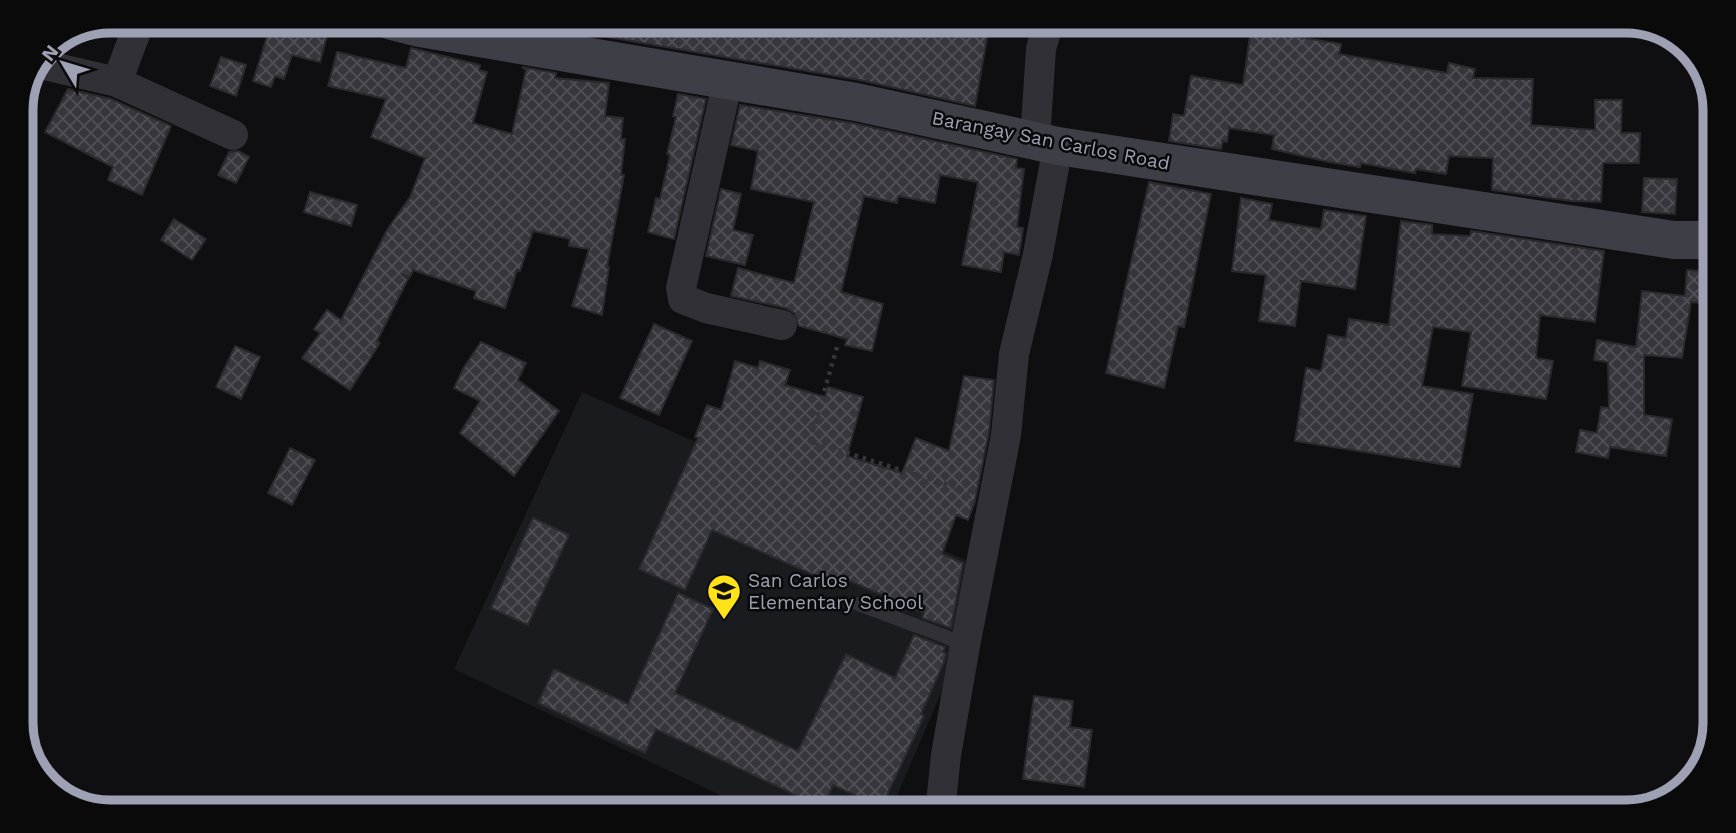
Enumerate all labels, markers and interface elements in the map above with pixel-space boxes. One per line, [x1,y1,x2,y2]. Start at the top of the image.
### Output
north arrow [28,28,98,98]
text: N [37,40,63,65]
street label: Barangay San Carlos Road [930,106,1172,175]
place label: San Carlos Elementary School [748,569,923,614]
school or university icon: San Carlos Elementary School [705,572,743,621]

